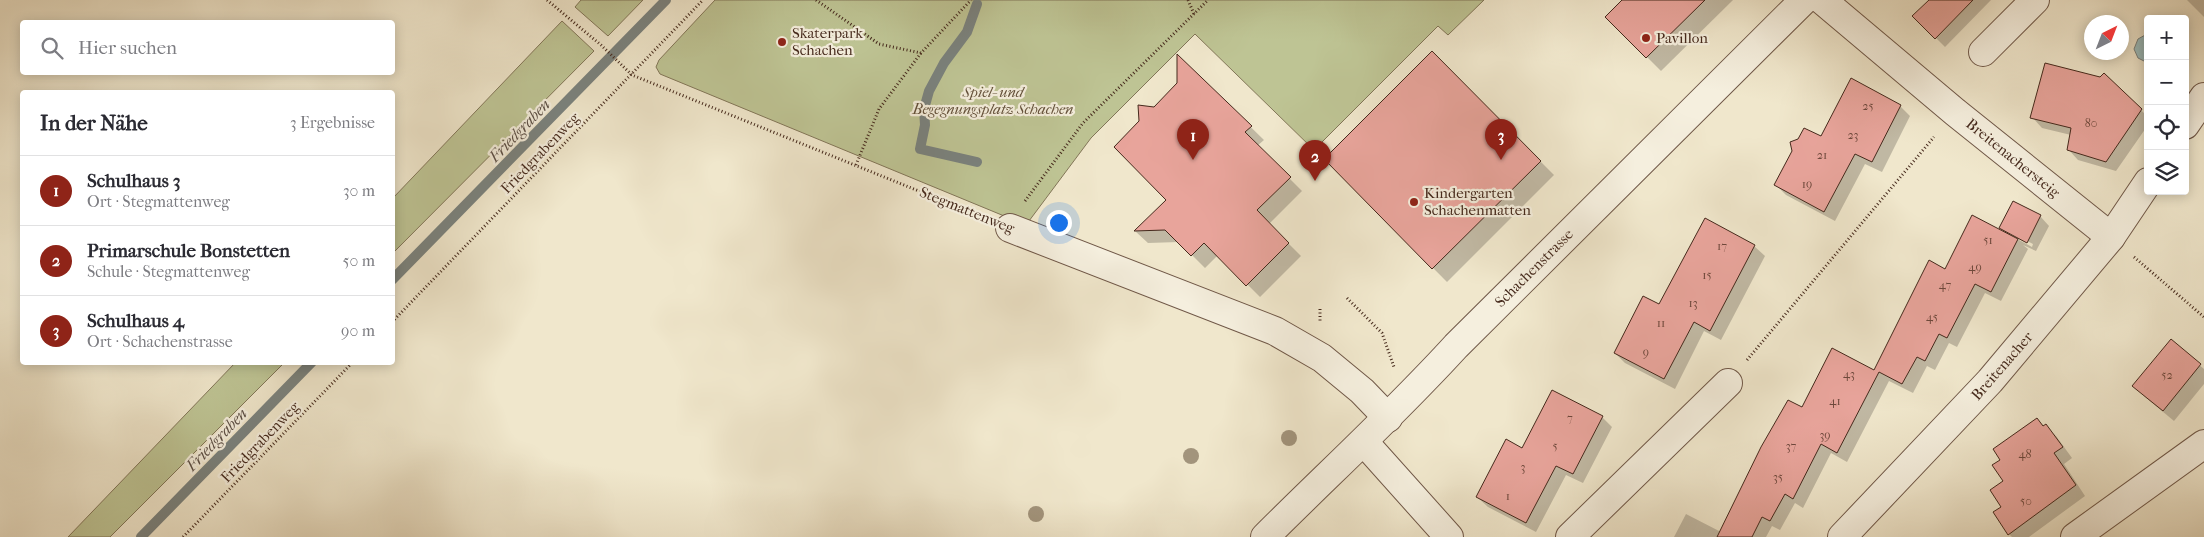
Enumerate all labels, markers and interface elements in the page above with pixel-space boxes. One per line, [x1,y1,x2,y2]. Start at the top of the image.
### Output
north arrow [2084,15,2129,60]
map controls [2144,15,2189,195]
button: + [2144,15,2189,60]
search box [20,20,395,75]
place label: Skaterpark Schachen [792,24,863,59]
place label: Pavillon [1656,29,1708,47]
marker: Pavillon [1640,32,1652,44]
icon: search [38,34,66,62]
marker: Skaterpark Schachen [776,36,788,48]
text: Hier suchen [78,37,177,59]
button: − [2144,60,2189,105]
park label: Spiel- und Begegnungsplatz Schachen [912,83,1073,118]
water label: Friedgraben [484,95,554,166]
house number: 25 [1862,99,1874,113]
button: locate [2144,105,2189,150]
street label: Friedgrabenweg [497,108,584,197]
text: In der Nähe [40,111,148,135]
text: 3 Ergebnisse [290,113,375,132]
street label: Breitenachersteig [1962,115,2064,202]
house number: 80 [2085,116,2097,130]
pin: 1 [1177,119,1209,160]
pin: 3 [1485,119,1517,160]
house number: 23 [1847,128,1859,142]
pin: 2 [1299,140,1331,181]
house number: 21 [1817,148,1827,162]
button: layers [2144,150,2189,195]
text: Schulhaus 3 [87,170,181,192]
house number: 19 [1802,177,1812,191]
text: 1 [53,181,59,200]
text: 30 m [343,181,375,200]
street label: Stegmattenweg [917,183,1018,238]
place label: Kindergarten Schachenmatten [1424,184,1531,219]
text: Ort · Stegmattenweg [87,192,230,211]
marker: Kindergarten Schachenmatten [1408,196,1420,208]
your location [1046,210,1072,236]
street label: Schachenstrasse [1491,225,1577,311]
house number: 51 [1983,233,1993,247]
house number: 17 [1717,239,1727,253]
text: Primarschule Bonstetten [87,240,290,262]
text: 2 [52,251,60,270]
text: 50 m [343,251,375,270]
house number: 49 [1968,260,1982,274]
text: Schule · Stegmattenweg [87,262,250,281]
house number: 15 [1702,268,1712,282]
house number: 47 [1939,278,1951,292]
house number: 13 [1688,296,1698,310]
text: Schulhaus 4 [87,310,184,332]
house number: 45 [1926,310,1938,324]
house number: 11 [1657,316,1665,330]
text: 3 [53,321,59,340]
text: 90 m [341,321,375,340]
street label: Breitenacher [1967,328,2037,404]
text: Ort · Schachenstrasse [87,332,233,351]
house number: 9 [1643,345,1649,359]
house number: 43 [1843,367,1855,381]
house number: 52 [2161,368,2173,382]
house number: 41 [1829,394,1841,408]
street label: Friedgrabenweg [217,397,304,486]
water label: Friedgraben [181,404,251,475]
house number: 7 [1567,411,1573,425]
house number: 39 [1819,428,1831,442]
house number: 5 [1552,439,1558,453]
house number: 37 [1786,439,1797,453]
house number: 48 [2018,447,2032,461]
house number: 3 [1521,460,1526,474]
house number: 35 [1773,470,1783,484]
house number: 1 [1506,489,1510,503]
house number: 50 [2020,494,2032,508]

